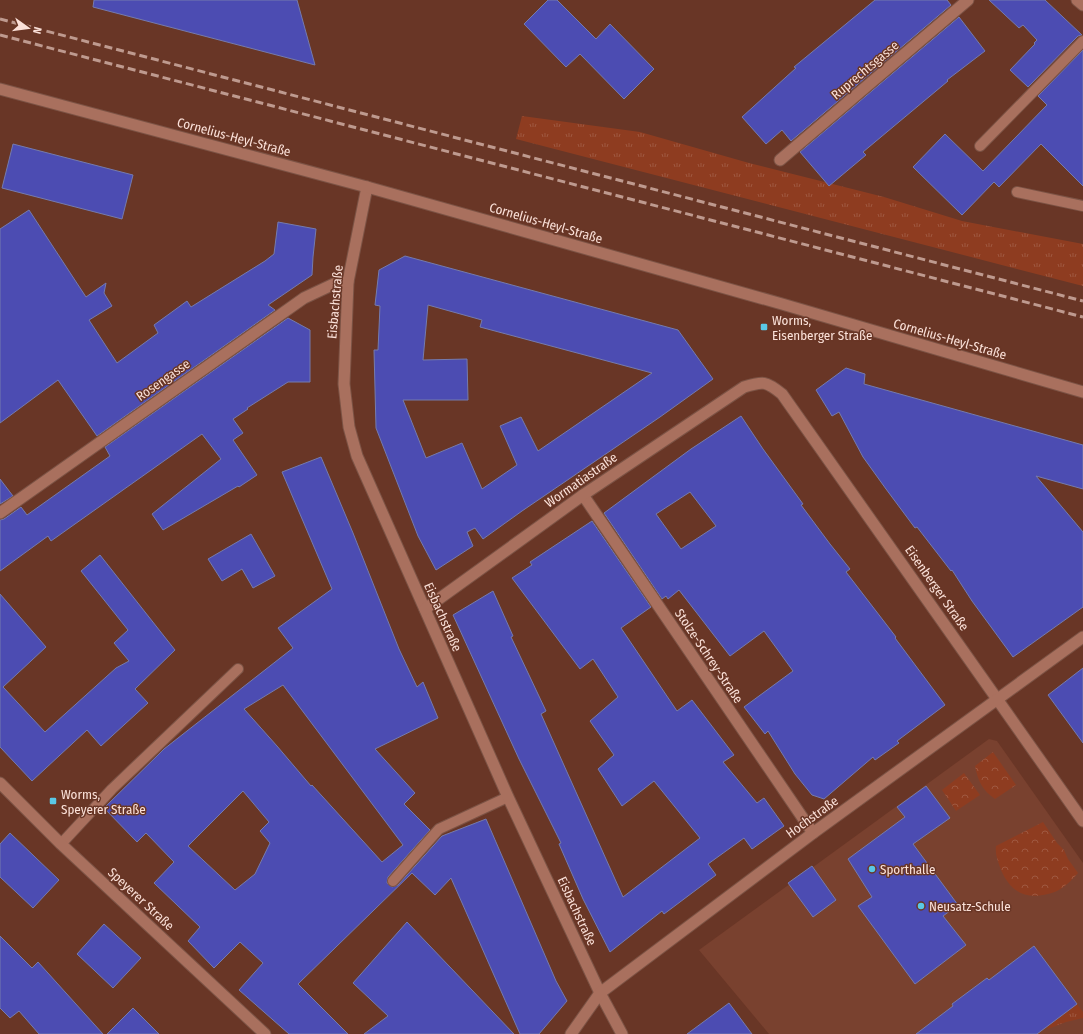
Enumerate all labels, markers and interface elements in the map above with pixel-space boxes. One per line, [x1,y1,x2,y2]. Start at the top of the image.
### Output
north arrow [8,8,48,48]
text: N [30,26,44,35]
street label: Ruprechtsgasse [828,38,902,102]
street label: Cornelius-Heyl-Straße [176,115,292,159]
street label: Cornelius-Heyl-Straße [488,200,604,246]
street label: Eisbachstraße [324,264,346,340]
place label: Worms, Eisenberger Straße [772,313,872,343]
street label: Cornelius-Heyl-Straße [892,316,1008,362]
marker: Worms, Eisenberger Straße [759,322,769,332]
street label: Rosengasse [133,356,193,404]
street label: Wormatiastraße [542,450,620,510]
street label: Eisenberger Straße [902,543,972,633]
street label: Eisbachstraße [421,580,465,654]
street label: Stolze-Schrey-Straße [672,606,746,706]
place label: Worms, Speyerer Straße [61,787,146,817]
street label: Hochstraße [783,793,841,841]
marker: Worms, Speyerer Straße [48,796,58,806]
place label: Sporthalle [880,862,935,877]
marker: Sporthalle [867,864,877,874]
street label: Speyerer Straße [105,865,177,933]
street label: Eisbachstraße [555,874,599,948]
place label: Neusatz-Schule [929,899,1011,914]
marker: Neusatz-Schule [916,901,926,911]

